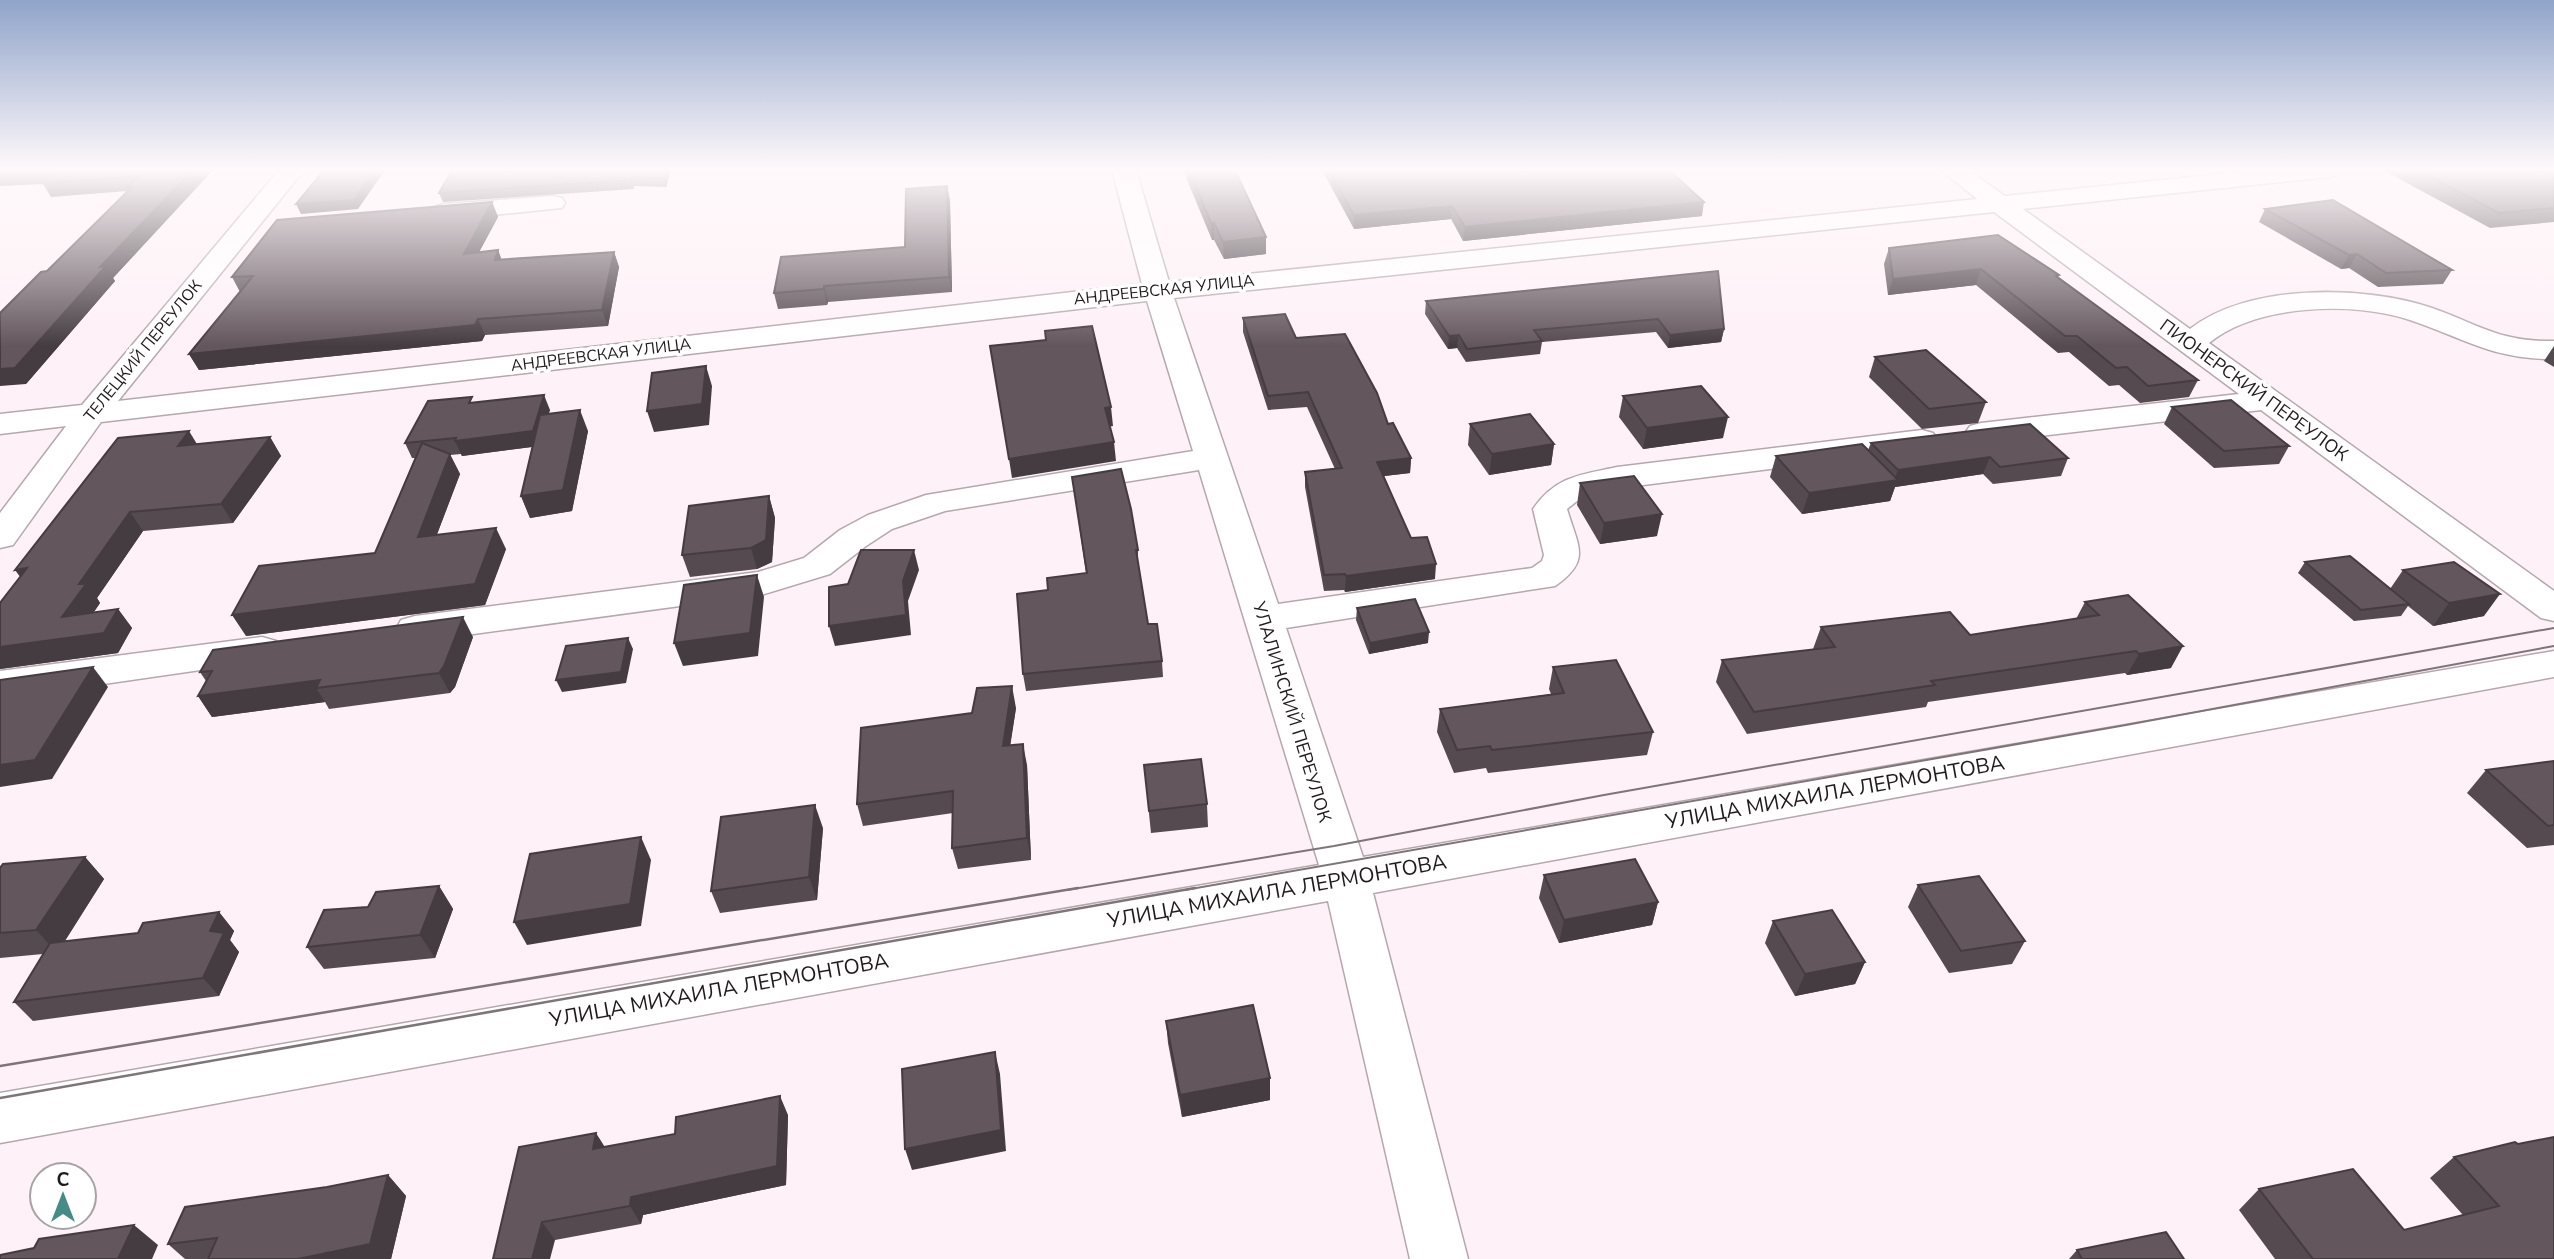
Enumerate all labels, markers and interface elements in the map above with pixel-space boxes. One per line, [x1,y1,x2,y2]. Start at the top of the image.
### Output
street label: АНДРЕЕВСКАЯ УЛИЦА [1073,270,1256,310]
street label: ТЕЛЕЦКИЙ ПЕРЕУЛОК [79,275,208,426]
street label: ПИОНЕРСКИЙ ПЕРЕУЛОК [2155,313,2353,467]
street label: АНДРЕЕВСКАЯ УЛИЦА [510,333,693,377]
street label: УЛАЛИНСКИЙ ПЕРЕУЛОК [1247,598,1337,826]
street label: УЛИЦА МИХАИЛА ЛЕРМОНТОВА [1662,748,2007,836]
street label: УЛИЦА МИХАИЛА ЛЕРМОНТОВА [1104,847,1449,935]
street label: УЛИЦА МИХАИЛА ЛЕРМОНТОВА [546,946,891,1034]
north arrow [28,1161,98,1231]
text: С [57,1167,70,1193]

